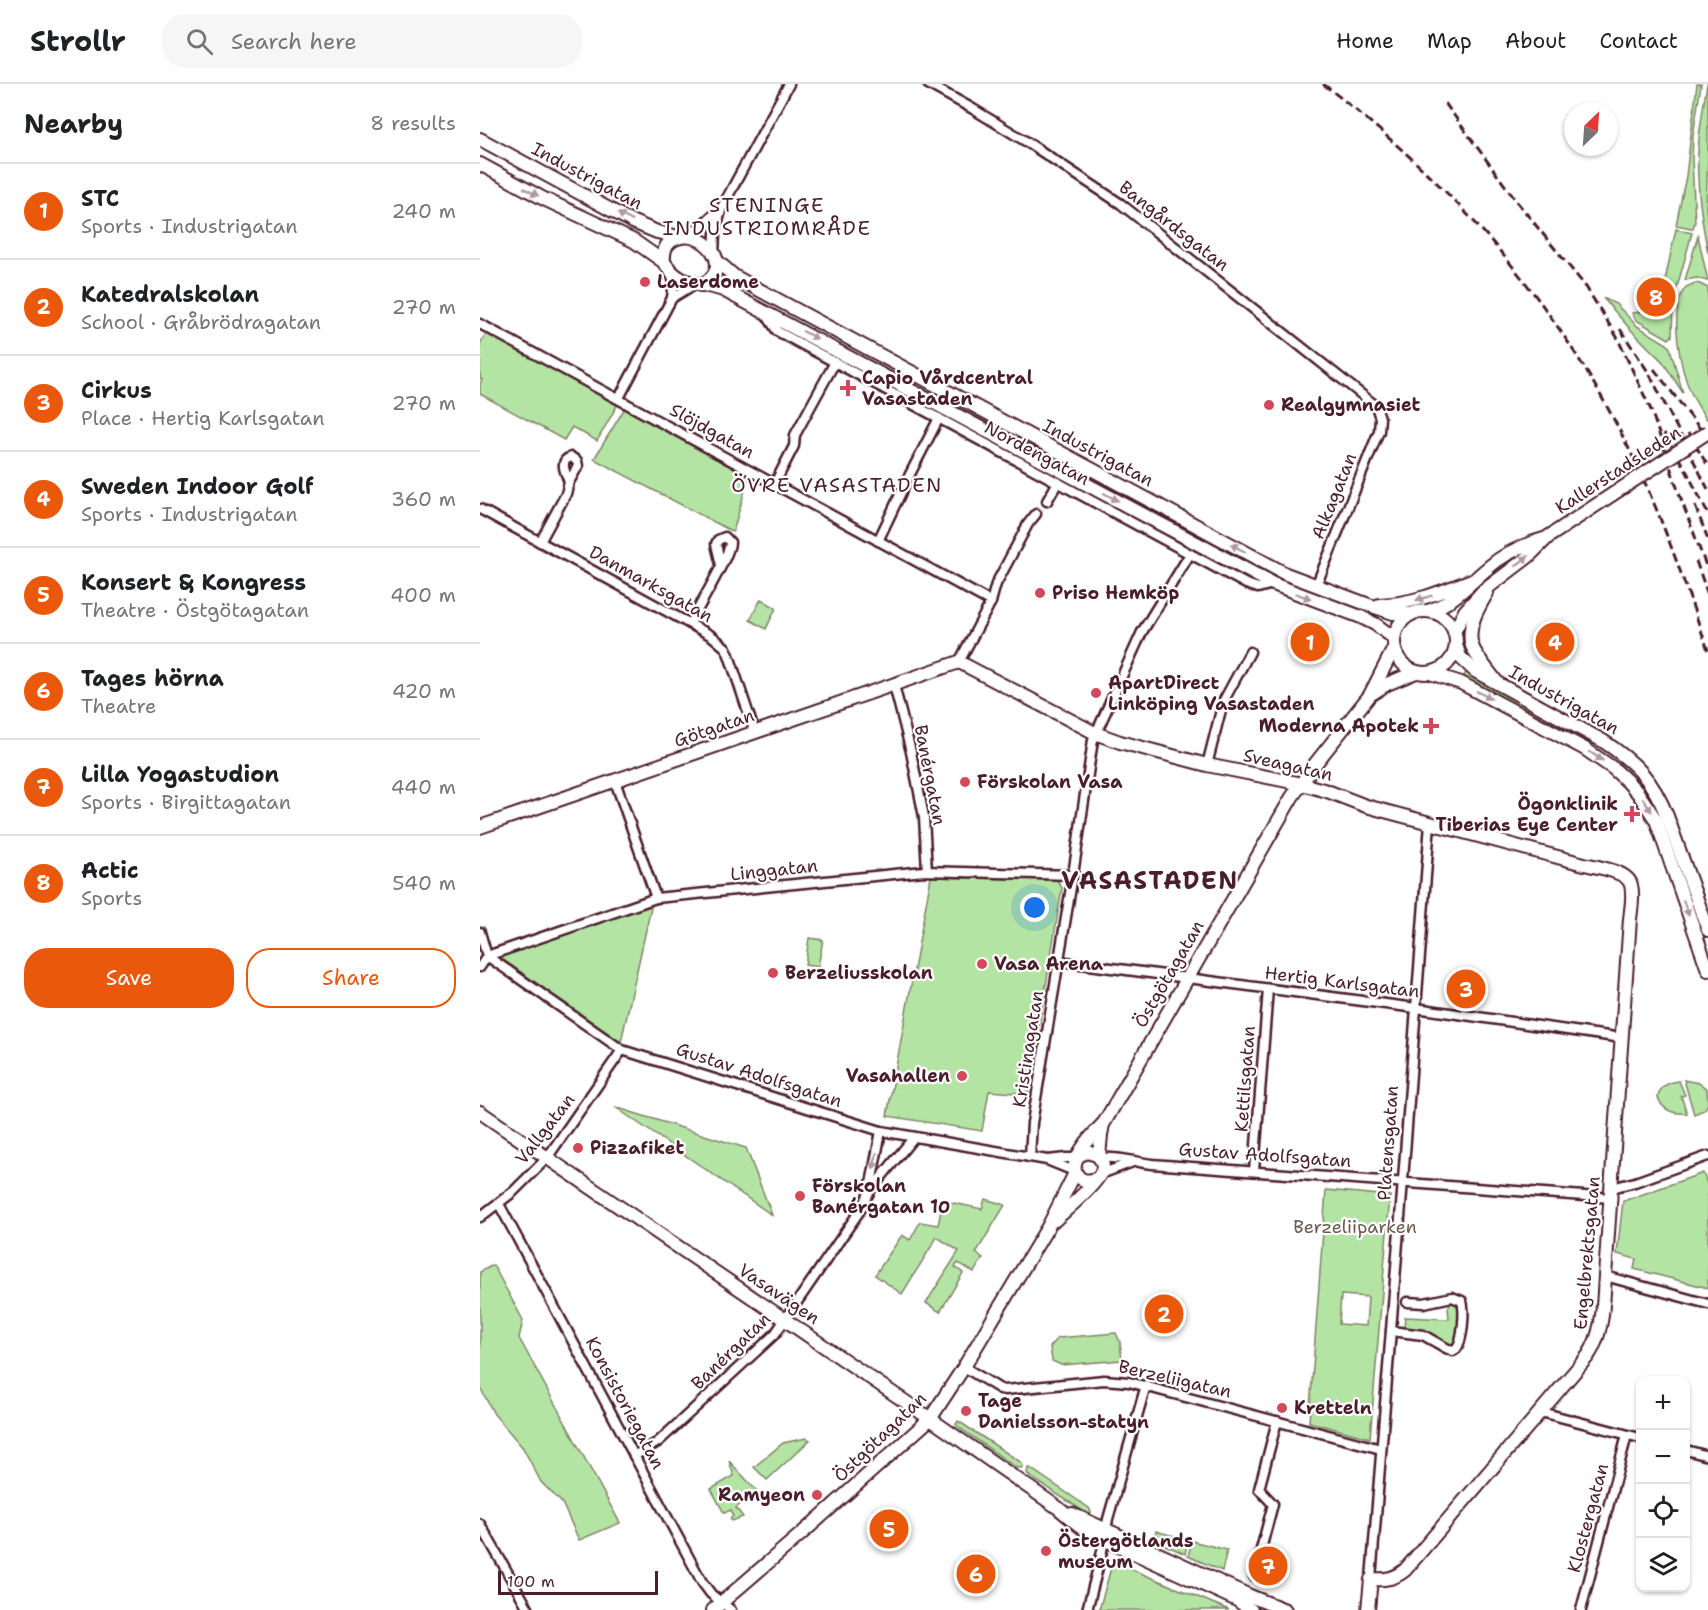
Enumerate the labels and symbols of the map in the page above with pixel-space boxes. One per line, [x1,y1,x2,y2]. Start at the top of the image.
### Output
north arrow [1564,102,1618,156]
street label: Industrigatan [527,137,647,215]
street label: Bangårdsgatan [1114,175,1234,277]
one-way arrow [523,187,540,197]
district label: STENINGE INDUSTRIOMRÅDE [663,192,871,241]
one-way arrow [616,212,633,222]
place label: Laserdome [657,270,759,294]
pin: 8 [1636,274,1676,320]
marker: Laserdome [638,275,652,289]
one-way arrow [801,330,818,340]
place label: Capio Vårdcentral Vasastaden [862,366,1033,411]
marker: Capio Vårdcentral Vasastaden [839,379,857,397]
place label: Realgymnasiet [1281,393,1421,417]
street label: Slöjdgatan [665,398,759,464]
marker: Realgymnasiet [1262,398,1276,412]
street label: Industrigatan [1038,414,1158,492]
street label: Nordengatan [980,415,1094,491]
street label: Kallerstadsleden [1551,420,1685,520]
street label: Alkagatan [1306,449,1362,543]
district label: ÖVRE VASASTADEN [731,472,943,498]
one-way arrow [1103,492,1120,502]
street label: Danmarksgatan [585,540,717,628]
one-way arrow [1230,544,1247,553]
one-way arrow [1514,554,1530,567]
place label: Priso Hemköp [1052,581,1179,605]
marker: Priso Hemköp [1033,586,1047,600]
one-way arrow [1294,592,1312,602]
one-way arrow [1415,594,1433,603]
pin: 1 [1290,620,1330,664]
pin: 4 [1536,620,1574,664]
street label: Industrigatan [1505,660,1623,740]
place label: ApartDirect Linköping Vasastaden [1108,671,1314,716]
marker: ApartDirect Linköping Vasastaden [1089,686,1103,700]
one-way arrow [1475,690,1492,700]
street label: Götgatan [671,703,757,753]
place label: Moderna Apotek [1259,714,1419,738]
marker: Moderna Apotek [1424,719,1438,733]
street label: Banérgatan [909,723,951,827]
street label: Sveagatan [1241,743,1335,787]
one-way arrow [1588,750,1604,762]
place label: Förskolan Vasa [977,770,1123,794]
marker: Förskolan Vasa [958,775,972,789]
place label: Ögonklinik Tiberias Eye Center [1436,791,1618,837]
one-way arrow [1641,797,1653,813]
marker: Ögonklinik Tiberias Eye Center [1623,805,1641,823]
street label: Linggatan [729,853,819,887]
district label: VASASTADEN [1061,865,1239,897]
your location [1020,893,1049,922]
one-way arrow [1681,900,1691,918]
street label: Östgötagatan [1129,916,1209,1032]
place label: Vasa Arena [994,952,1104,976]
marker: Vasa Arena [975,957,989,971]
place label: Berzeliusskolan [785,961,933,985]
street label: Hertig Karlsgatan [1263,961,1421,1003]
marker: Berzeliusskolan [766,966,780,980]
pin: 3 [1446,966,1486,1012]
street label: Kristinagatan [1007,989,1049,1109]
street label: Kettilsgatan [1229,1025,1261,1133]
street label: Gustav Adolfsgatan [673,1037,845,1113]
place label: Vasahallen [846,1064,950,1088]
marker: Vasahallen [955,1069,969,1083]
street label: Platensgatan [1372,1085,1404,1201]
street label: Vallgatan [510,1089,580,1169]
place label: Pizzafiket [590,1136,684,1160]
street label: Gustav Adolfsgatan [1178,1137,1352,1173]
marker: Pizzafiket [571,1141,585,1155]
one-way arrow [870,1151,879,1170]
place label: Förskolan Banérgatan 10 [812,1174,950,1219]
street label: Engelbrektsgatan [1568,1175,1606,1331]
marker: Förskolan Banérgatan 10 [793,1189,807,1203]
park label: Berzeliiparken [1293,1215,1417,1239]
street label: Vasavägen [734,1258,824,1330]
pin: 2 [1144,1292,1184,1336]
street label: Banérgatan [686,1307,776,1395]
street label: Konsistoriegatan [580,1333,670,1473]
street label: Berzeliigatan [1116,1354,1234,1404]
street label: Östgötagatan [828,1387,932,1487]
place label: Tage Danielsson-statyn [978,1389,1149,1434]
place label: Kretteln [1294,1396,1372,1420]
marker: Kretteln [1275,1401,1289,1415]
marker: Tage Danielsson-statyn [959,1404,973,1418]
street label: Klostergatan [1562,1461,1614,1575]
place label: Ramyeon [718,1483,805,1507]
marker: Ramyeon [810,1488,824,1502]
pin: 5 [870,1506,908,1552]
place label: Östergötlands museum [1058,1528,1193,1574]
marker: Östergötlands museum [1039,1544,1053,1558]
pin: 7 [1248,1544,1288,1588]
pin: 6 [956,1552,996,1596]
scale bar [498,1568,658,1596]

